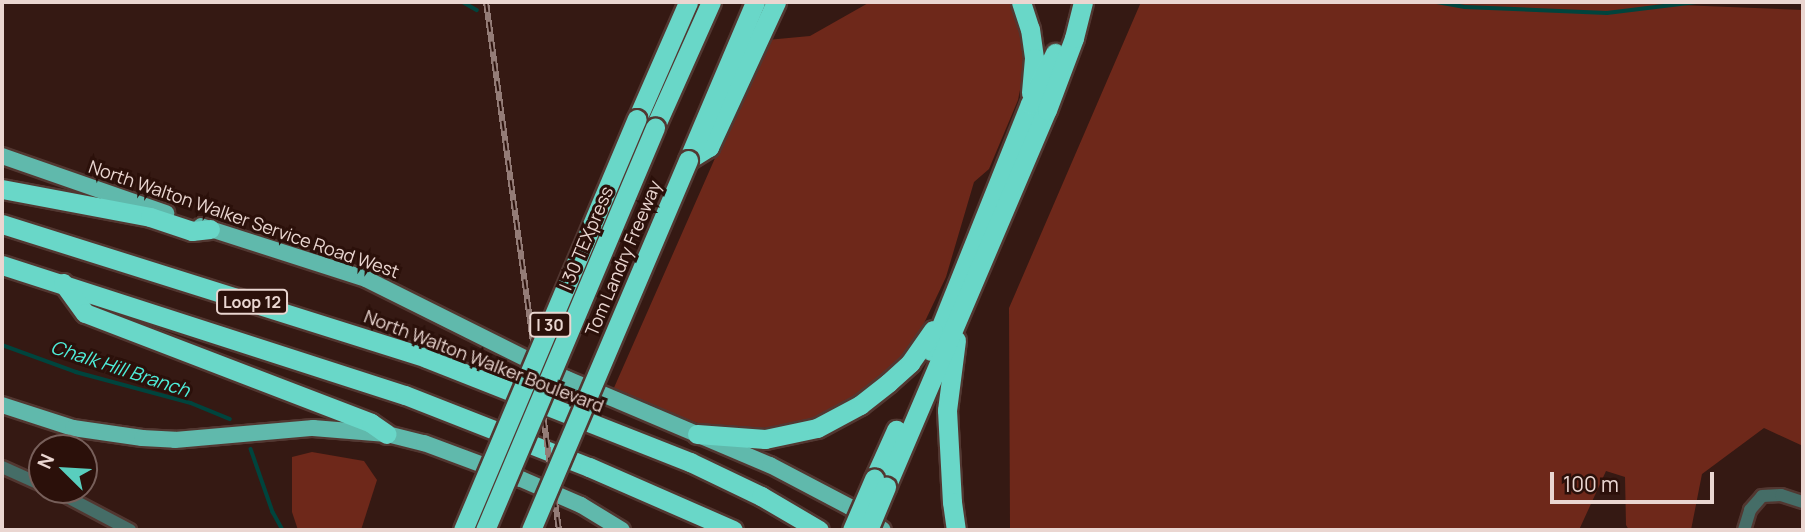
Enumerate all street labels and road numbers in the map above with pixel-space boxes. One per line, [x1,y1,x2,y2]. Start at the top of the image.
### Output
street label: North Walton Walker Service Road West [86,156,402,282]
street label: Tom Landry Freeway [580,177,666,339]
street label: I 30 TEXpress [554,183,618,293]
road number: Loop 12 [215,290,289,314]
street label: North Walton Walker Boulevard [361,305,607,417]
road number: I 30 [529,312,571,338]

